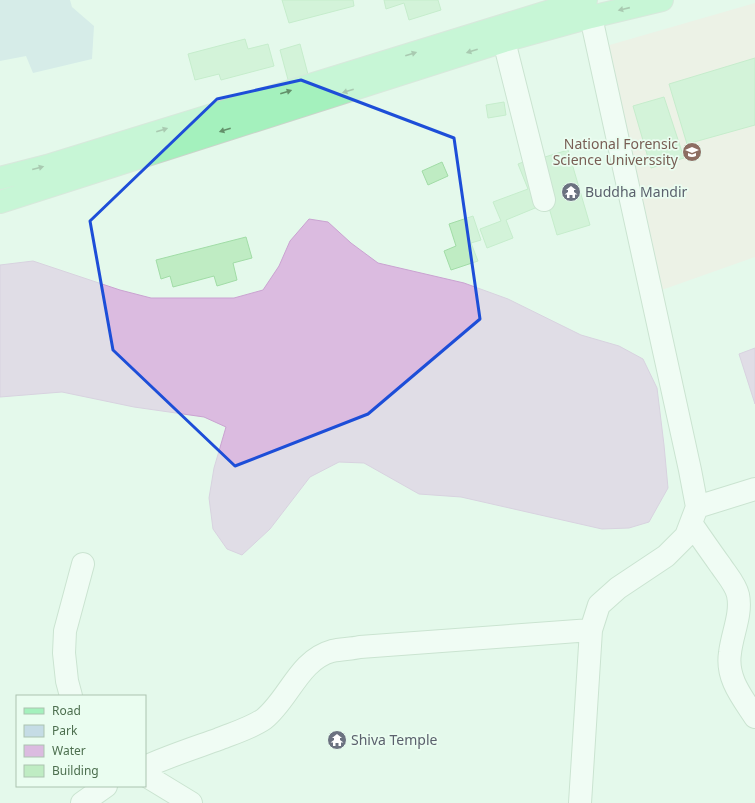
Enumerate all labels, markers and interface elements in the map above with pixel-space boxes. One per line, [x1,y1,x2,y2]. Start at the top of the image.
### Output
one-way arrow [618,6,630,12]
one-way arrow [466,48,478,54]
one-way arrow [405,51,417,57]
one-way arrow [342,88,354,94]
one-way arrow [281,89,293,95]
one-way arrow [156,127,168,133]
one-way arrow [218,127,230,133]
place label: National Forensic Science Universsity [553,134,679,169]
school or university icon: National Forensic Science Universsity [681,141,703,163]
one-way arrow [32,165,44,171]
temple icon: Buddha Mandir [560,181,582,203]
place label: Buddha Mandir [585,182,688,201]
legend [16,695,146,787]
text: Road [52,702,81,719]
text: Park [52,722,78,739]
temple icon: Shiva Temple [326,729,348,751]
place label: Shiva Temple [351,730,438,749]
text: Water [52,742,86,759]
text: Building [52,762,99,779]

